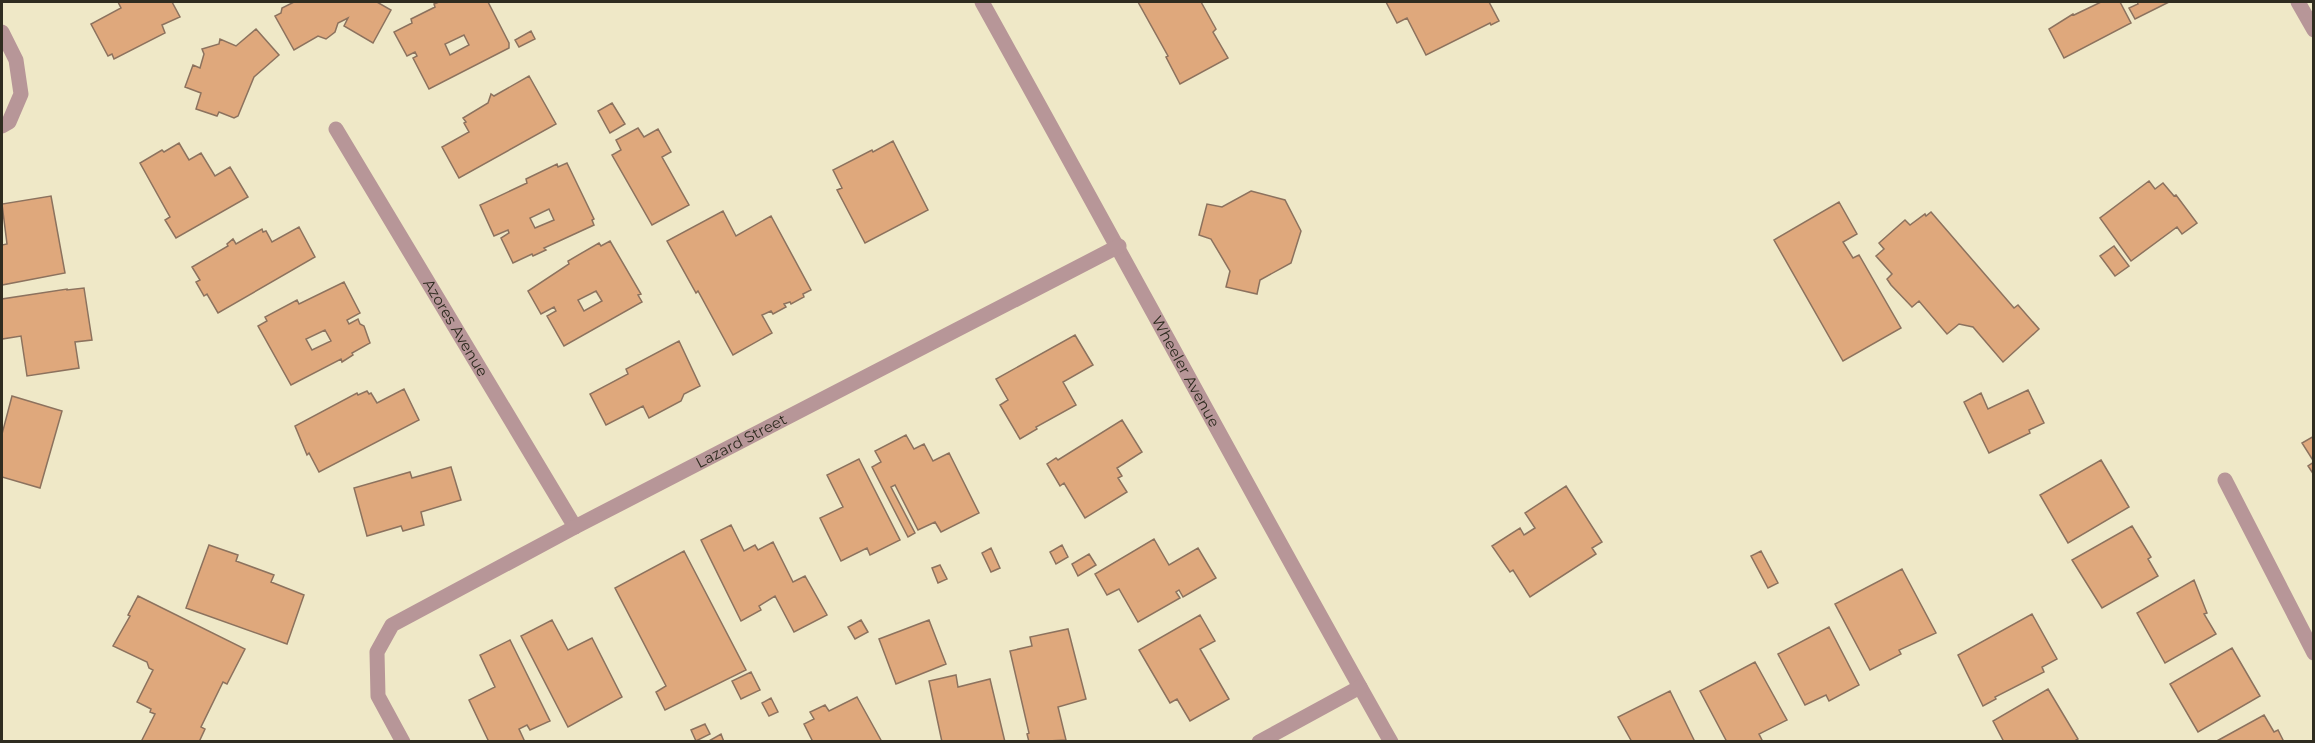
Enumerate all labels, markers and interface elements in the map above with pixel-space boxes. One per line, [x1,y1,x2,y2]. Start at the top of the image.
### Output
street label: Azores Avenue [419,275,492,380]
street label: Wheeler Avenue [1148,312,1224,430]
street label: Lazard Street [692,409,790,472]

